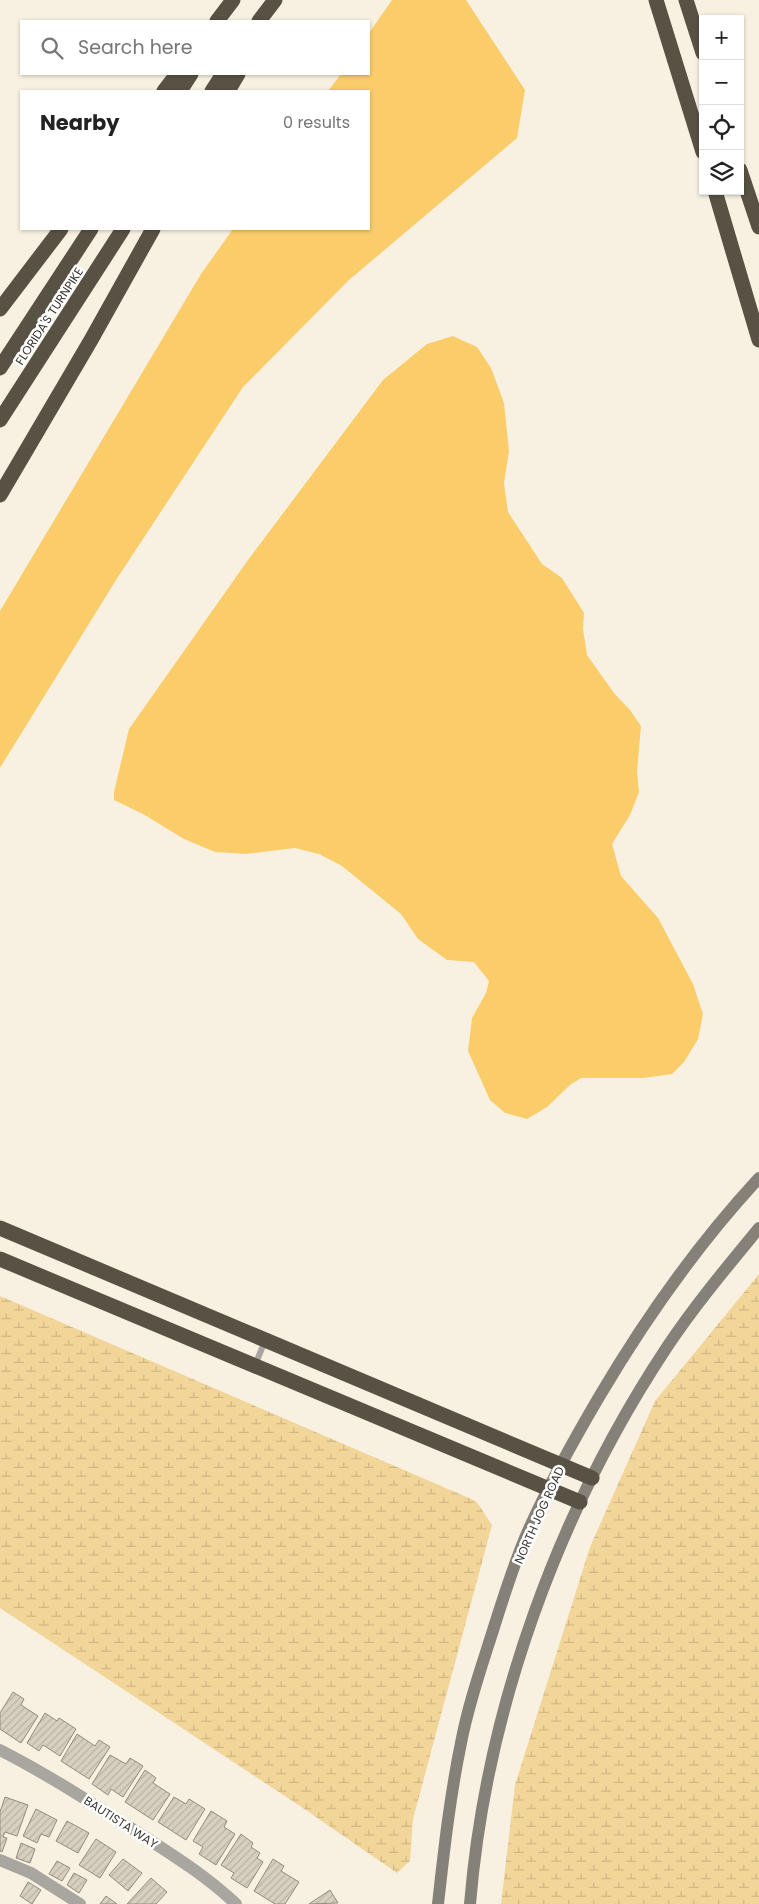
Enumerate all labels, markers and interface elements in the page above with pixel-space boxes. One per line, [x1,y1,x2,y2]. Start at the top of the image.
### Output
map controls [699,15,744,195]
button: + [699,15,744,60]
search box [20,20,370,75]
icon: search [38,34,66,62]
text: Search here [78,34,192,61]
button: − [699,60,744,105]
button: locate [699,105,744,150]
text: Nearby [40,108,120,137]
text: 0 results [283,111,350,134]
button: layers [699,150,744,195]
street label: FLORIDA'S TURNPIKE [11,264,87,368]
street label: NORTH JOG ROAD [510,1464,568,1566]
street label: BAUTISTA WAY [81,1792,161,1852]

